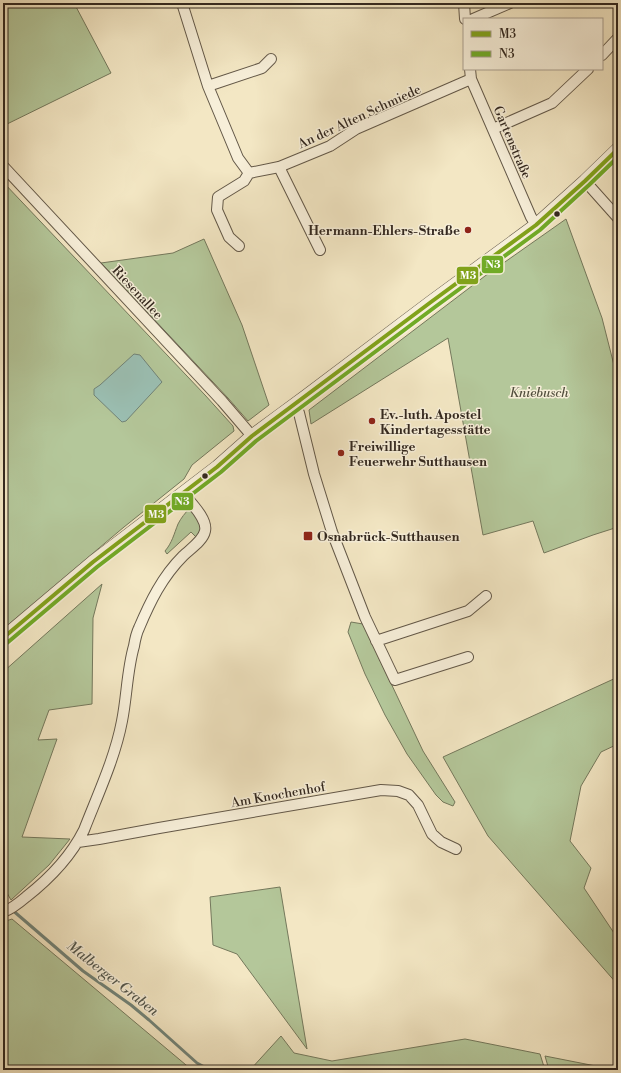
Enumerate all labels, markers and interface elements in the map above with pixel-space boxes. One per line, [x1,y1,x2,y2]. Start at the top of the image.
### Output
legend [463,18,603,70]
text: M3 [499,27,517,42]
text: N3 [499,47,515,62]
street label: An der Alten Schmiede [295,81,424,153]
street label: Gartenstraße [490,104,535,182]
unlabelled marker [552,209,562,219]
place label: Hermann-Ehlers-Straße [308,223,460,239]
marker: Hermann-Ehlers-Straße [463,225,473,235]
line badge: N3 [481,255,504,274]
text: N3 [485,258,501,272]
street label: Riesenallee [108,263,166,323]
line badge: M3 [456,266,479,285]
text: M3 [460,269,477,283]
park label: Kniebusch [510,385,569,401]
place label: Ev.-luth. Apostel Kindertagesstätte [380,407,491,438]
marker: Ev.-luth. Apostel Kindertagesstätte [367,416,377,426]
place label: Freiwillige Feuerwehr Sutthausen [349,439,487,470]
marker: Freiwillige Feuerwehr Sutthausen [336,448,346,458]
unlabelled marker [200,471,210,481]
line badge: N3 [171,492,194,511]
text: N3 [174,495,190,509]
line badge: M3 [144,504,167,524]
text: M3 [148,508,165,522]
place label: Osnabrück-Sutthausen [317,529,460,545]
marker: Osnabrück-Sutthausen [302,530,314,542]
street label: Am Knochenhof [229,779,328,811]
water label: Malberger Graben [63,937,162,1020]

